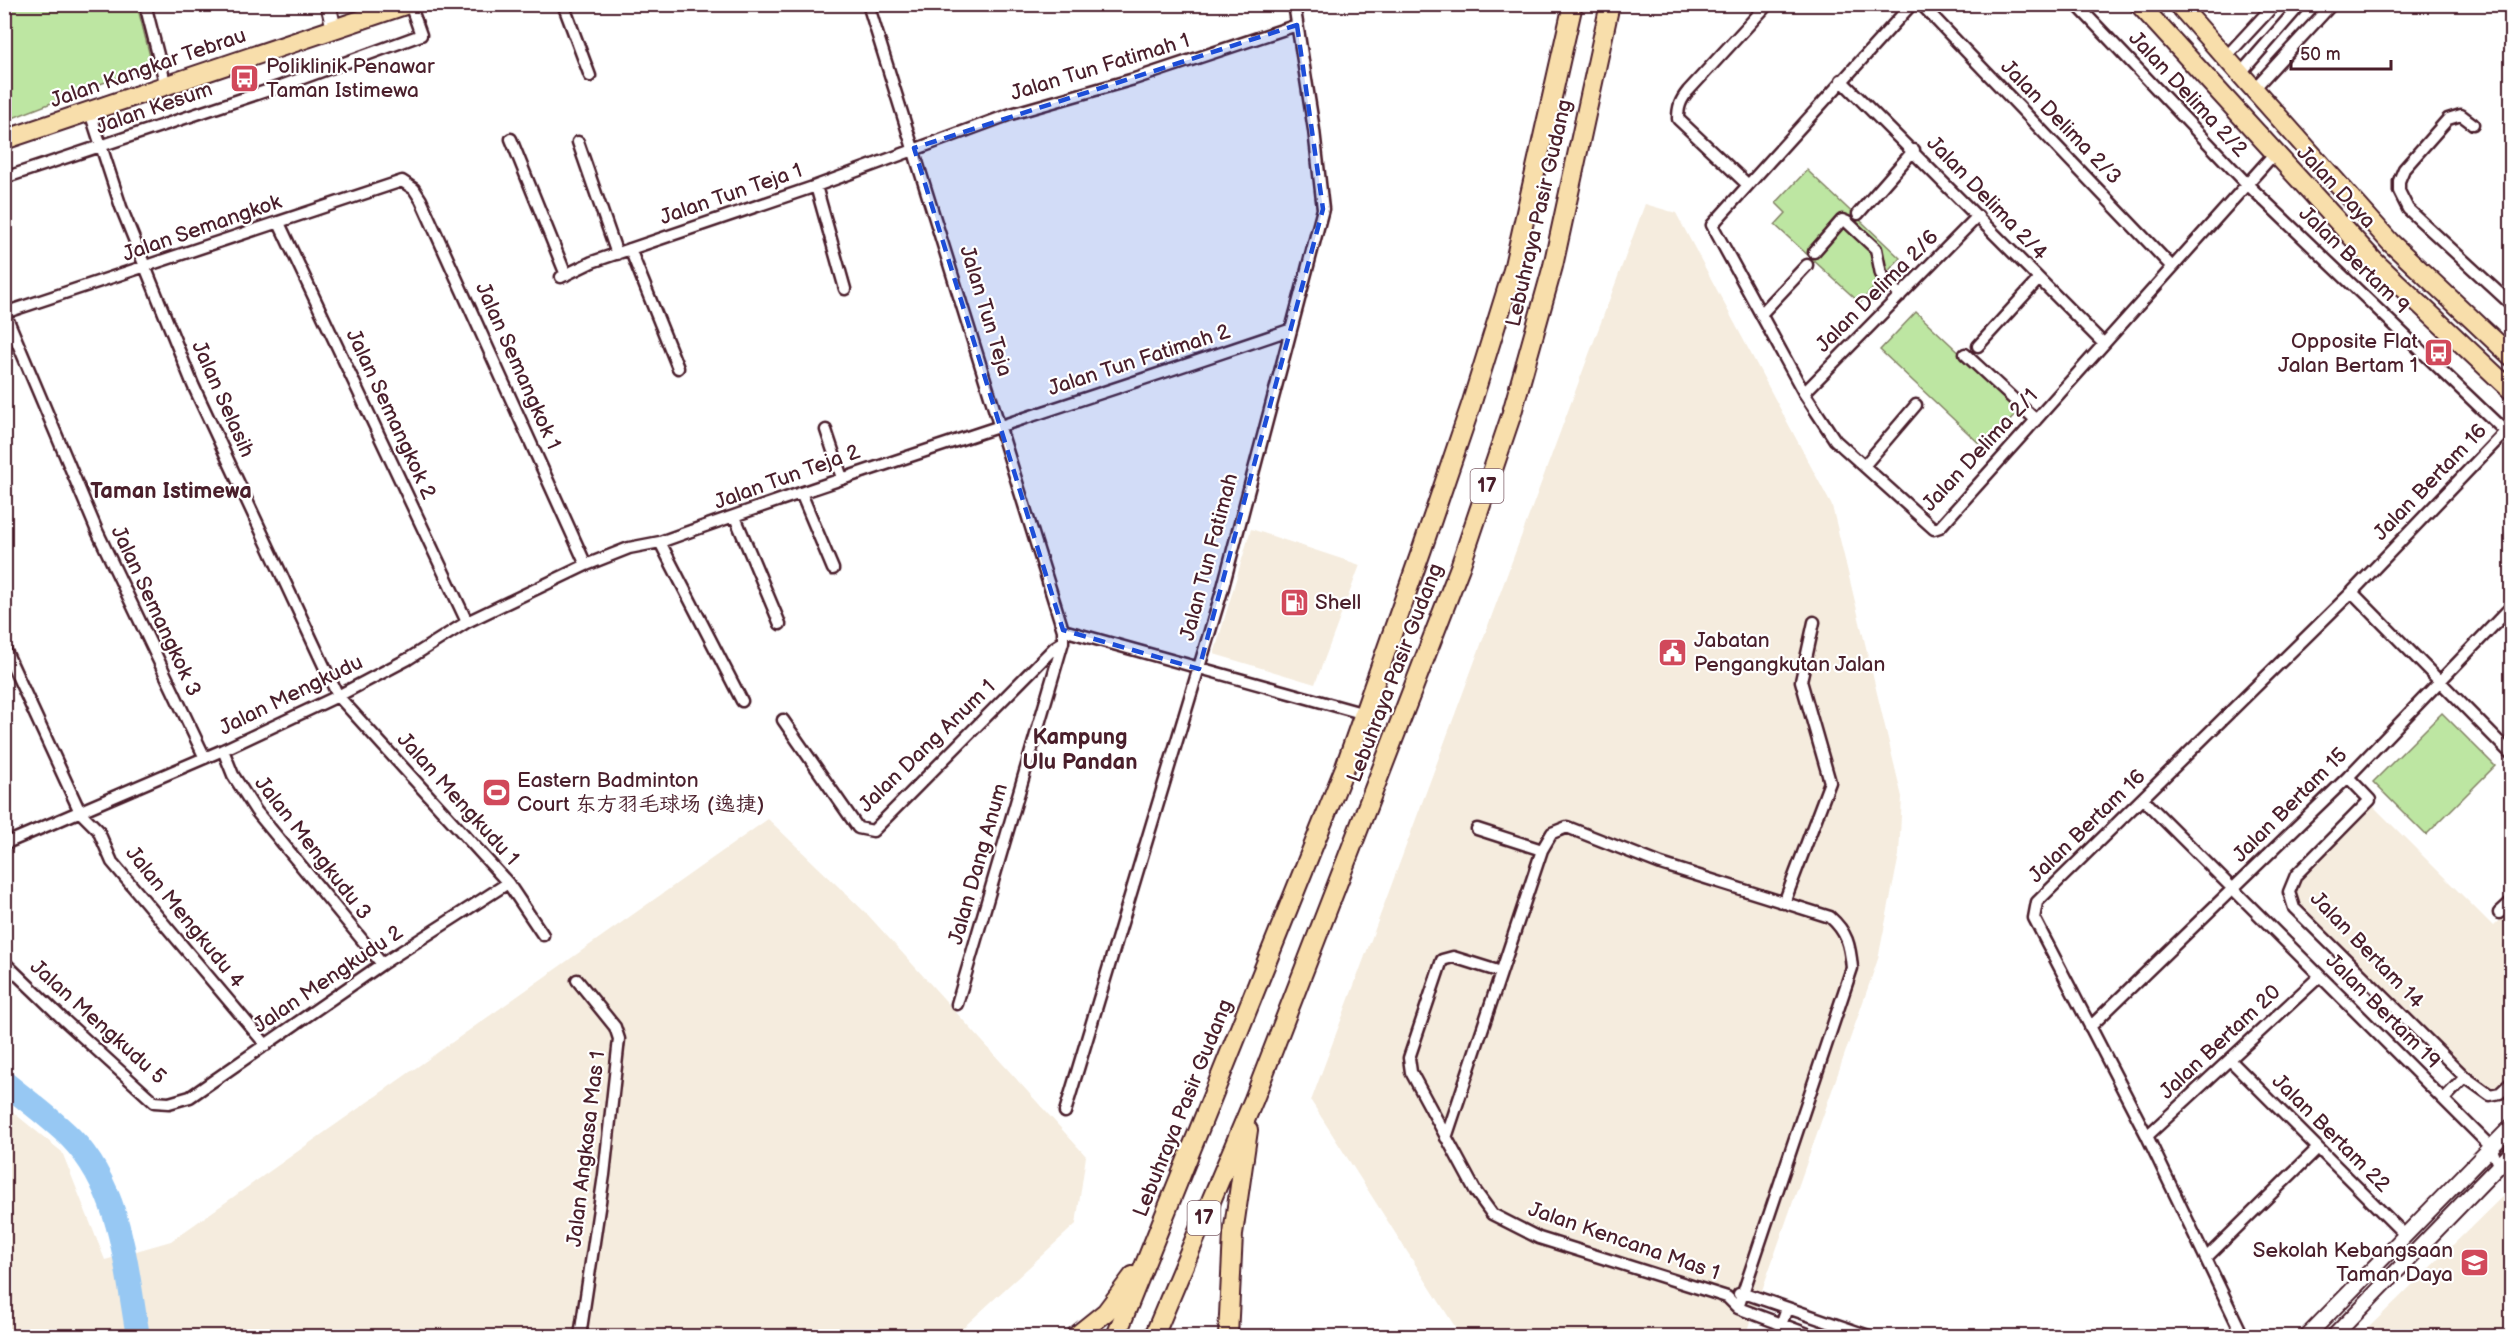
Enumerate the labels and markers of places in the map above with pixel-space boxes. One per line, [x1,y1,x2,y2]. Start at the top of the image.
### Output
place label: Poliklinik Penawar Taman Istimewa [266,54,435,103]
bus stop icon: Poliklinik Penawar Taman Istimewa [229,62,261,94]
place label: Opposite Flat Jalan Bertam 1 [2278,329,2419,378]
bus stop icon: Opposite Flat Jalan Bertam 1 [2423,337,2455,369]
fuel station icon: Shell [1278,586,1310,618]
place label: Shell [1315,590,1361,615]
place label: Jabatan Pengangkutan Jalan [1694,628,1885,677]
public building icon: Jabatan Pengangkutan Jalan [1657,636,1689,668]
place label: Eastern Badminton Court 东方羽毛球场 (逸捷) [517,768,764,817]
sports icon: Eastern Badminton Court 东方羽毛球场 (逸捷) [480,776,512,808]
place label: Sekolah Kebangsaan Taman Daya [2253,1238,2453,1287]
school or university icon: Sekolah Kebangsaan Taman Daya [2458,1246,2490,1278]

